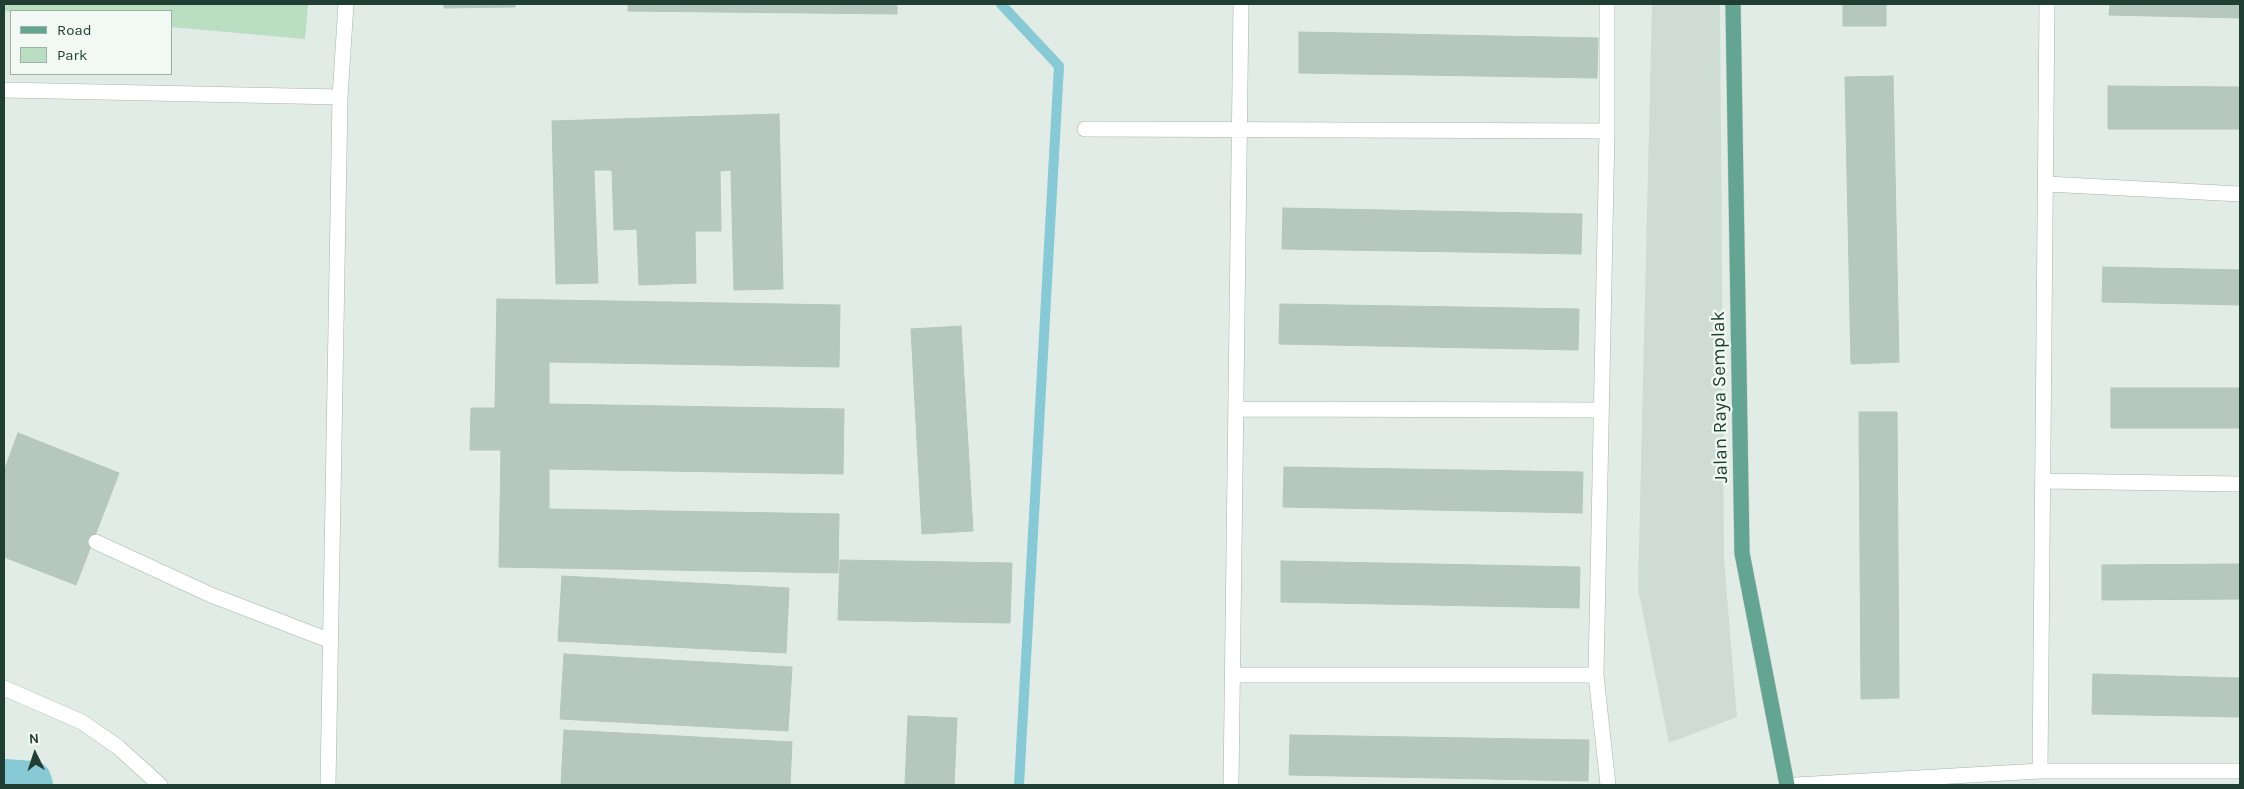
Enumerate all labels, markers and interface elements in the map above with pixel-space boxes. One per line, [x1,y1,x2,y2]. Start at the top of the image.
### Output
legend [10,10,172,75]
text: Road [57,21,92,39]
text: Park [57,46,87,64]
street label: Jalan Raya Semplak [1707,311,1733,483]
north arrow [10,729,60,779]
text: N [28,730,40,747]

